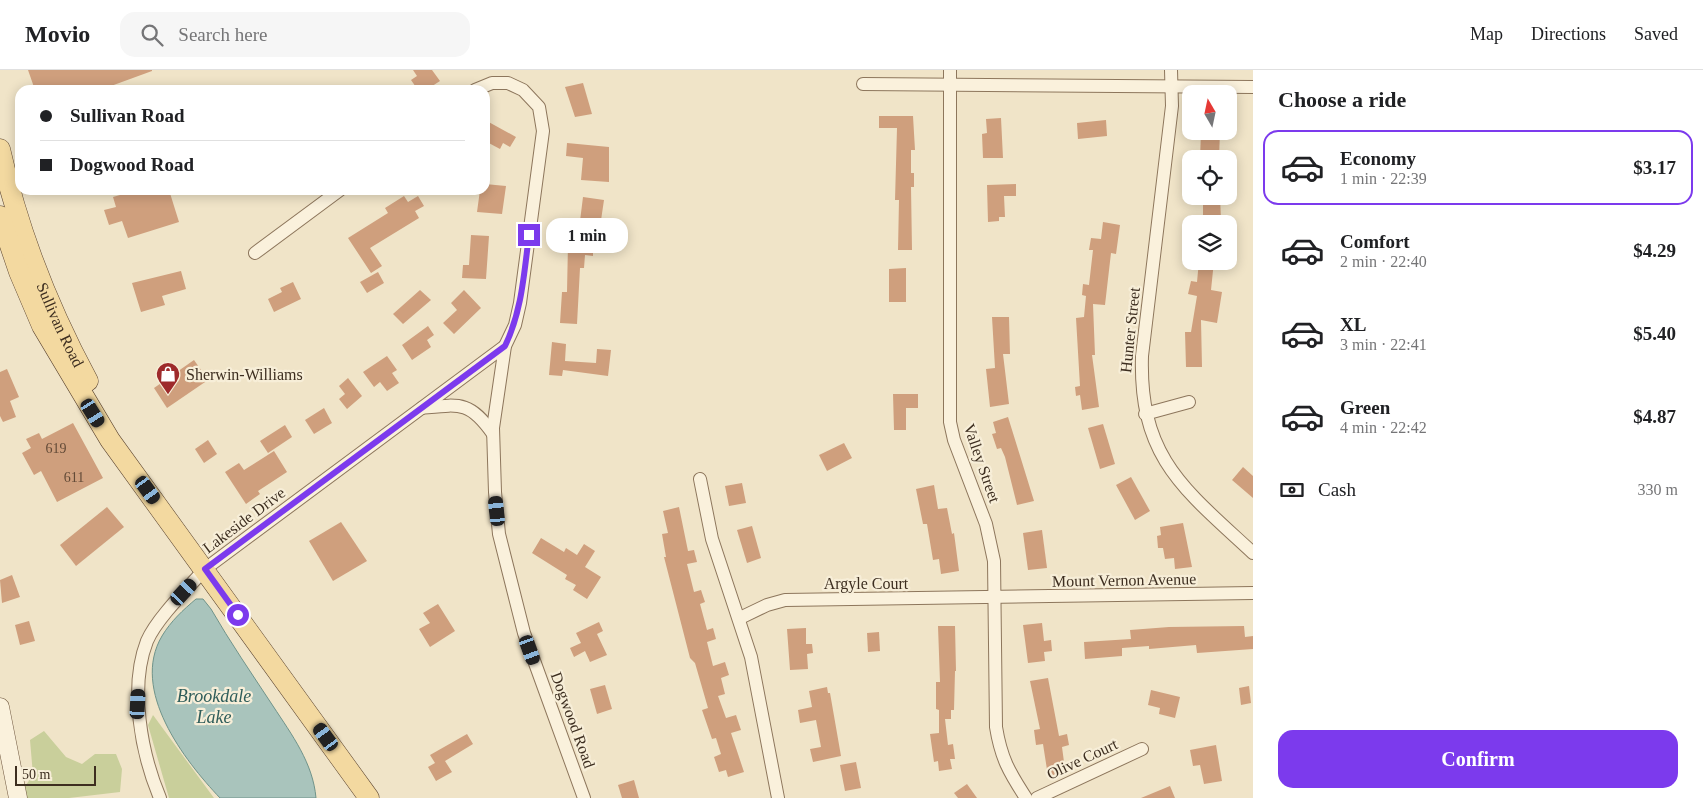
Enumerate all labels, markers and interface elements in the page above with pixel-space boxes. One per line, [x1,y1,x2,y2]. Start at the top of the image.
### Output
search box [120,12,470,57]
text: Movio [25,21,90,47]
icon: search [138,21,166,49]
text: Search here [178,24,267,45]
text: Map [1470,24,1503,44]
text: Directions [1531,24,1606,44]
text: Saved [1634,24,1678,44]
north arrow [1182,85,1238,140]
map controls [1182,85,1237,270]
text: Choose a ride [1278,87,1406,112]
text: Sullivan Road [70,105,185,126]
icon: car [1280,145,1325,190]
text: Economy [1340,148,1416,169]
button: locate [1182,150,1237,205]
text: Dogwood Road [70,154,194,175]
text: $3.17 [1633,157,1676,178]
text: 1 min · 22:39 [1340,170,1427,187]
button: layers [1182,215,1237,270]
callout: 1 min [546,218,629,252]
route end [518,224,540,246]
text: 1 min [568,227,606,244]
icon: car [1280,228,1325,273]
text: Comfort [1340,231,1410,252]
text: $4.29 [1633,240,1676,261]
text: 2 min · 22:40 [1340,253,1427,270]
street label: Sullivan Road [34,280,87,370]
street label: Hunter Street [1117,286,1143,374]
icon: car [1280,311,1325,356]
text: XL [1340,314,1366,335]
text: $5.40 [1633,323,1676,344]
text: 3 min · 22:41 [1340,336,1427,353]
shop icon: Sherwin-Williams [155,361,181,395]
place label: Sherwin-Williams [186,366,303,383]
icon: car [1280,394,1325,439]
car [78,396,107,430]
text: Green [1340,397,1390,418]
text: $4.87 [1633,406,1676,427]
text: 4 min · 22:42 [1340,419,1427,436]
street label: Valley Street [960,421,1004,505]
house number: 619 [46,441,67,456]
house number: 611 [64,470,84,485]
car [133,473,162,507]
icon: cash [1278,476,1306,504]
text: Cash [1318,479,1356,500]
text: 330 m [1638,481,1678,498]
street label: Lakeside Drive [200,484,288,556]
car [487,495,506,527]
street label: Mount Vernon Avenue [1052,570,1196,590]
street label: Argyle Court [824,575,909,593]
car [168,576,199,608]
route start [227,604,249,626]
car [517,633,542,667]
street label: Dogwood Road [547,670,598,771]
water label: Brookdale Lake [177,686,251,727]
car [129,689,146,719]
car [311,720,340,754]
button: Confirm [1278,730,1678,788]
street label: Olive Court [1044,735,1121,783]
scale bar [15,763,96,786]
text: 50 m [22,767,50,782]

